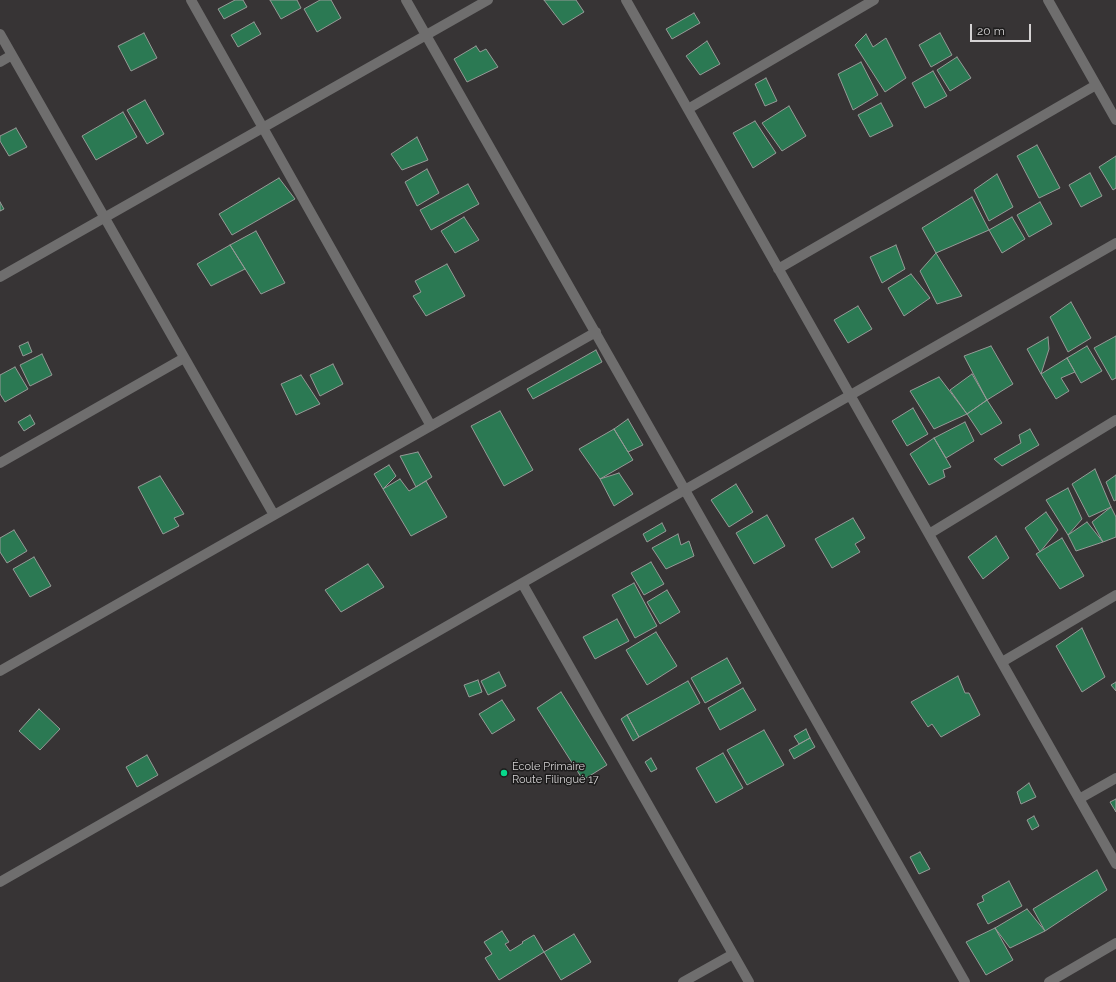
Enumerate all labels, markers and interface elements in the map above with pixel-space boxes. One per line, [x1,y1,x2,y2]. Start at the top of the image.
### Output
scale bar [972,16,1033,42]
text: 20 m [977,24,1005,38]
place label: École Primaire Route Filingué 17 [512,760,599,786]
marker: École Primaire Route Filingué 17 [499,768,509,778]

